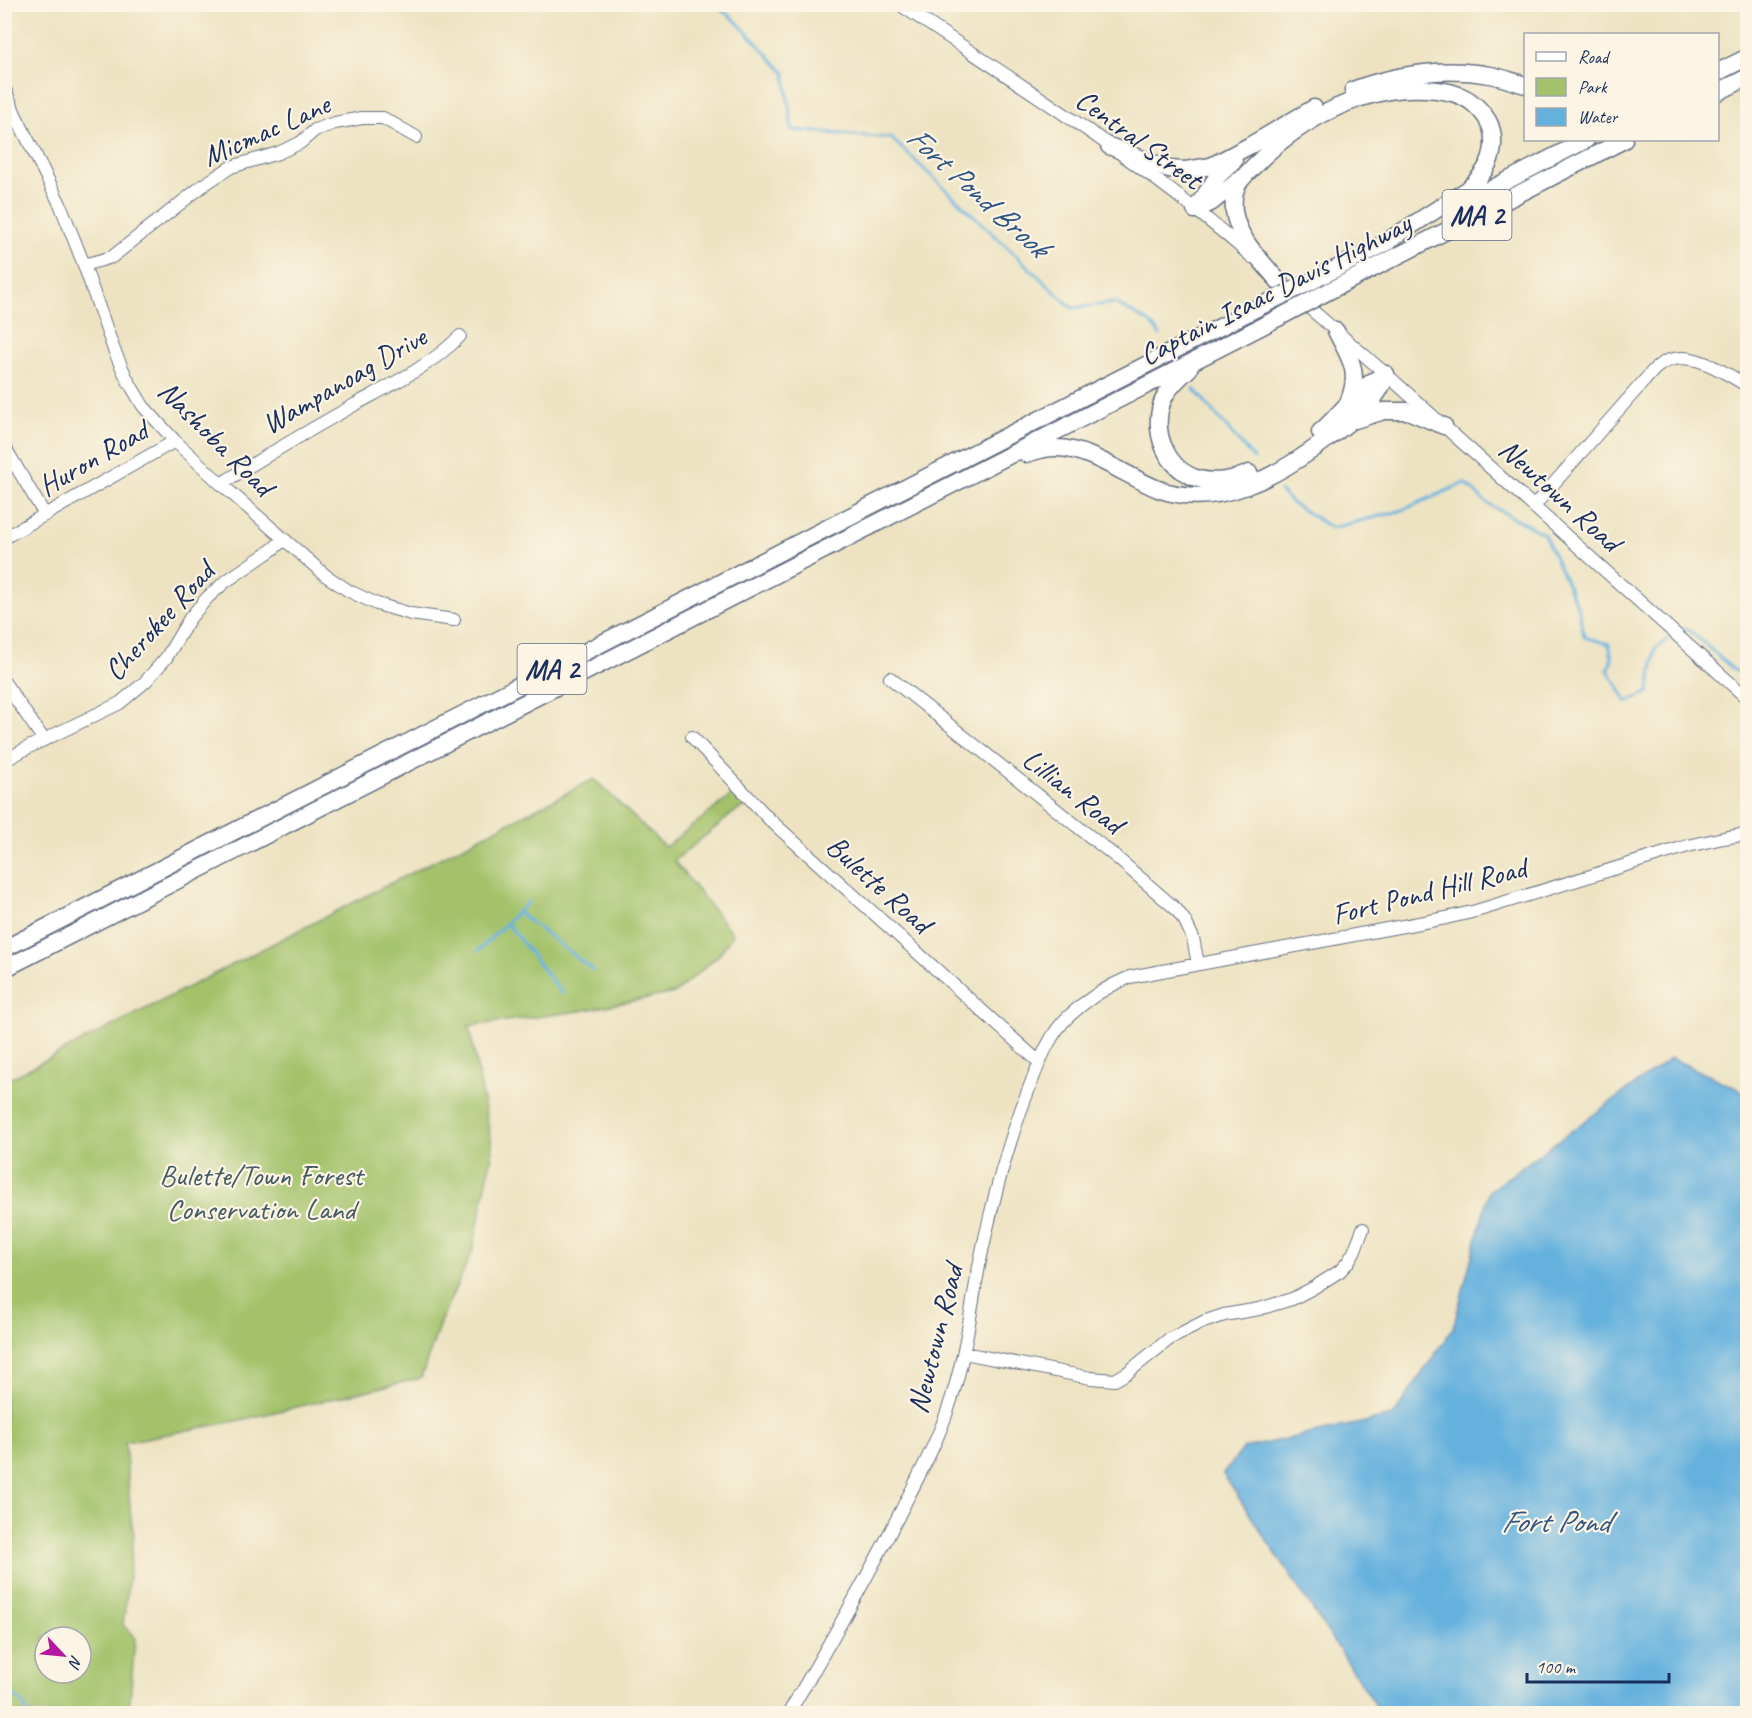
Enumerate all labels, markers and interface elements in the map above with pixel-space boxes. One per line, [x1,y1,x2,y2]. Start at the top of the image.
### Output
legend [1524,33,1719,141]
text: Road [1578,46,1611,68]
text: Park [1578,76,1608,98]
street label: Central Street [1068,80,1212,199]
street label: Micmac Lane [196,84,338,175]
text: Water [1578,106,1619,128]
water label: Fort Pond Brook [898,117,1062,270]
road number: MA 2 [1442,190,1512,240]
street label: Captain Isaac Davis Highway [1133,203,1419,374]
street label: Wampanoag Drive [255,317,435,442]
street label: Nashoba Road [150,372,285,507]
street label: Huron Road [31,409,158,505]
street label: Newtown Road [1491,430,1632,563]
street label: Cherokee Road [96,550,225,688]
road number: MA 2 [518,644,586,694]
street label: Lillian Road [1015,740,1134,845]
street label: Bulette Road [818,827,943,944]
street label: Fort Pond Hill Road [1328,848,1534,933]
park label: Bulette/Town Forest Conservation Land [159,1156,366,1228]
street label: Newtown Road [898,1257,973,1417]
water label: Fort Pond [1501,1501,1618,1542]
north arrow [33,1625,93,1685]
scale bar [1527,1646,1670,1684]
text: N [63,1652,87,1673]
text: 100 m [1536,1656,1577,1678]

